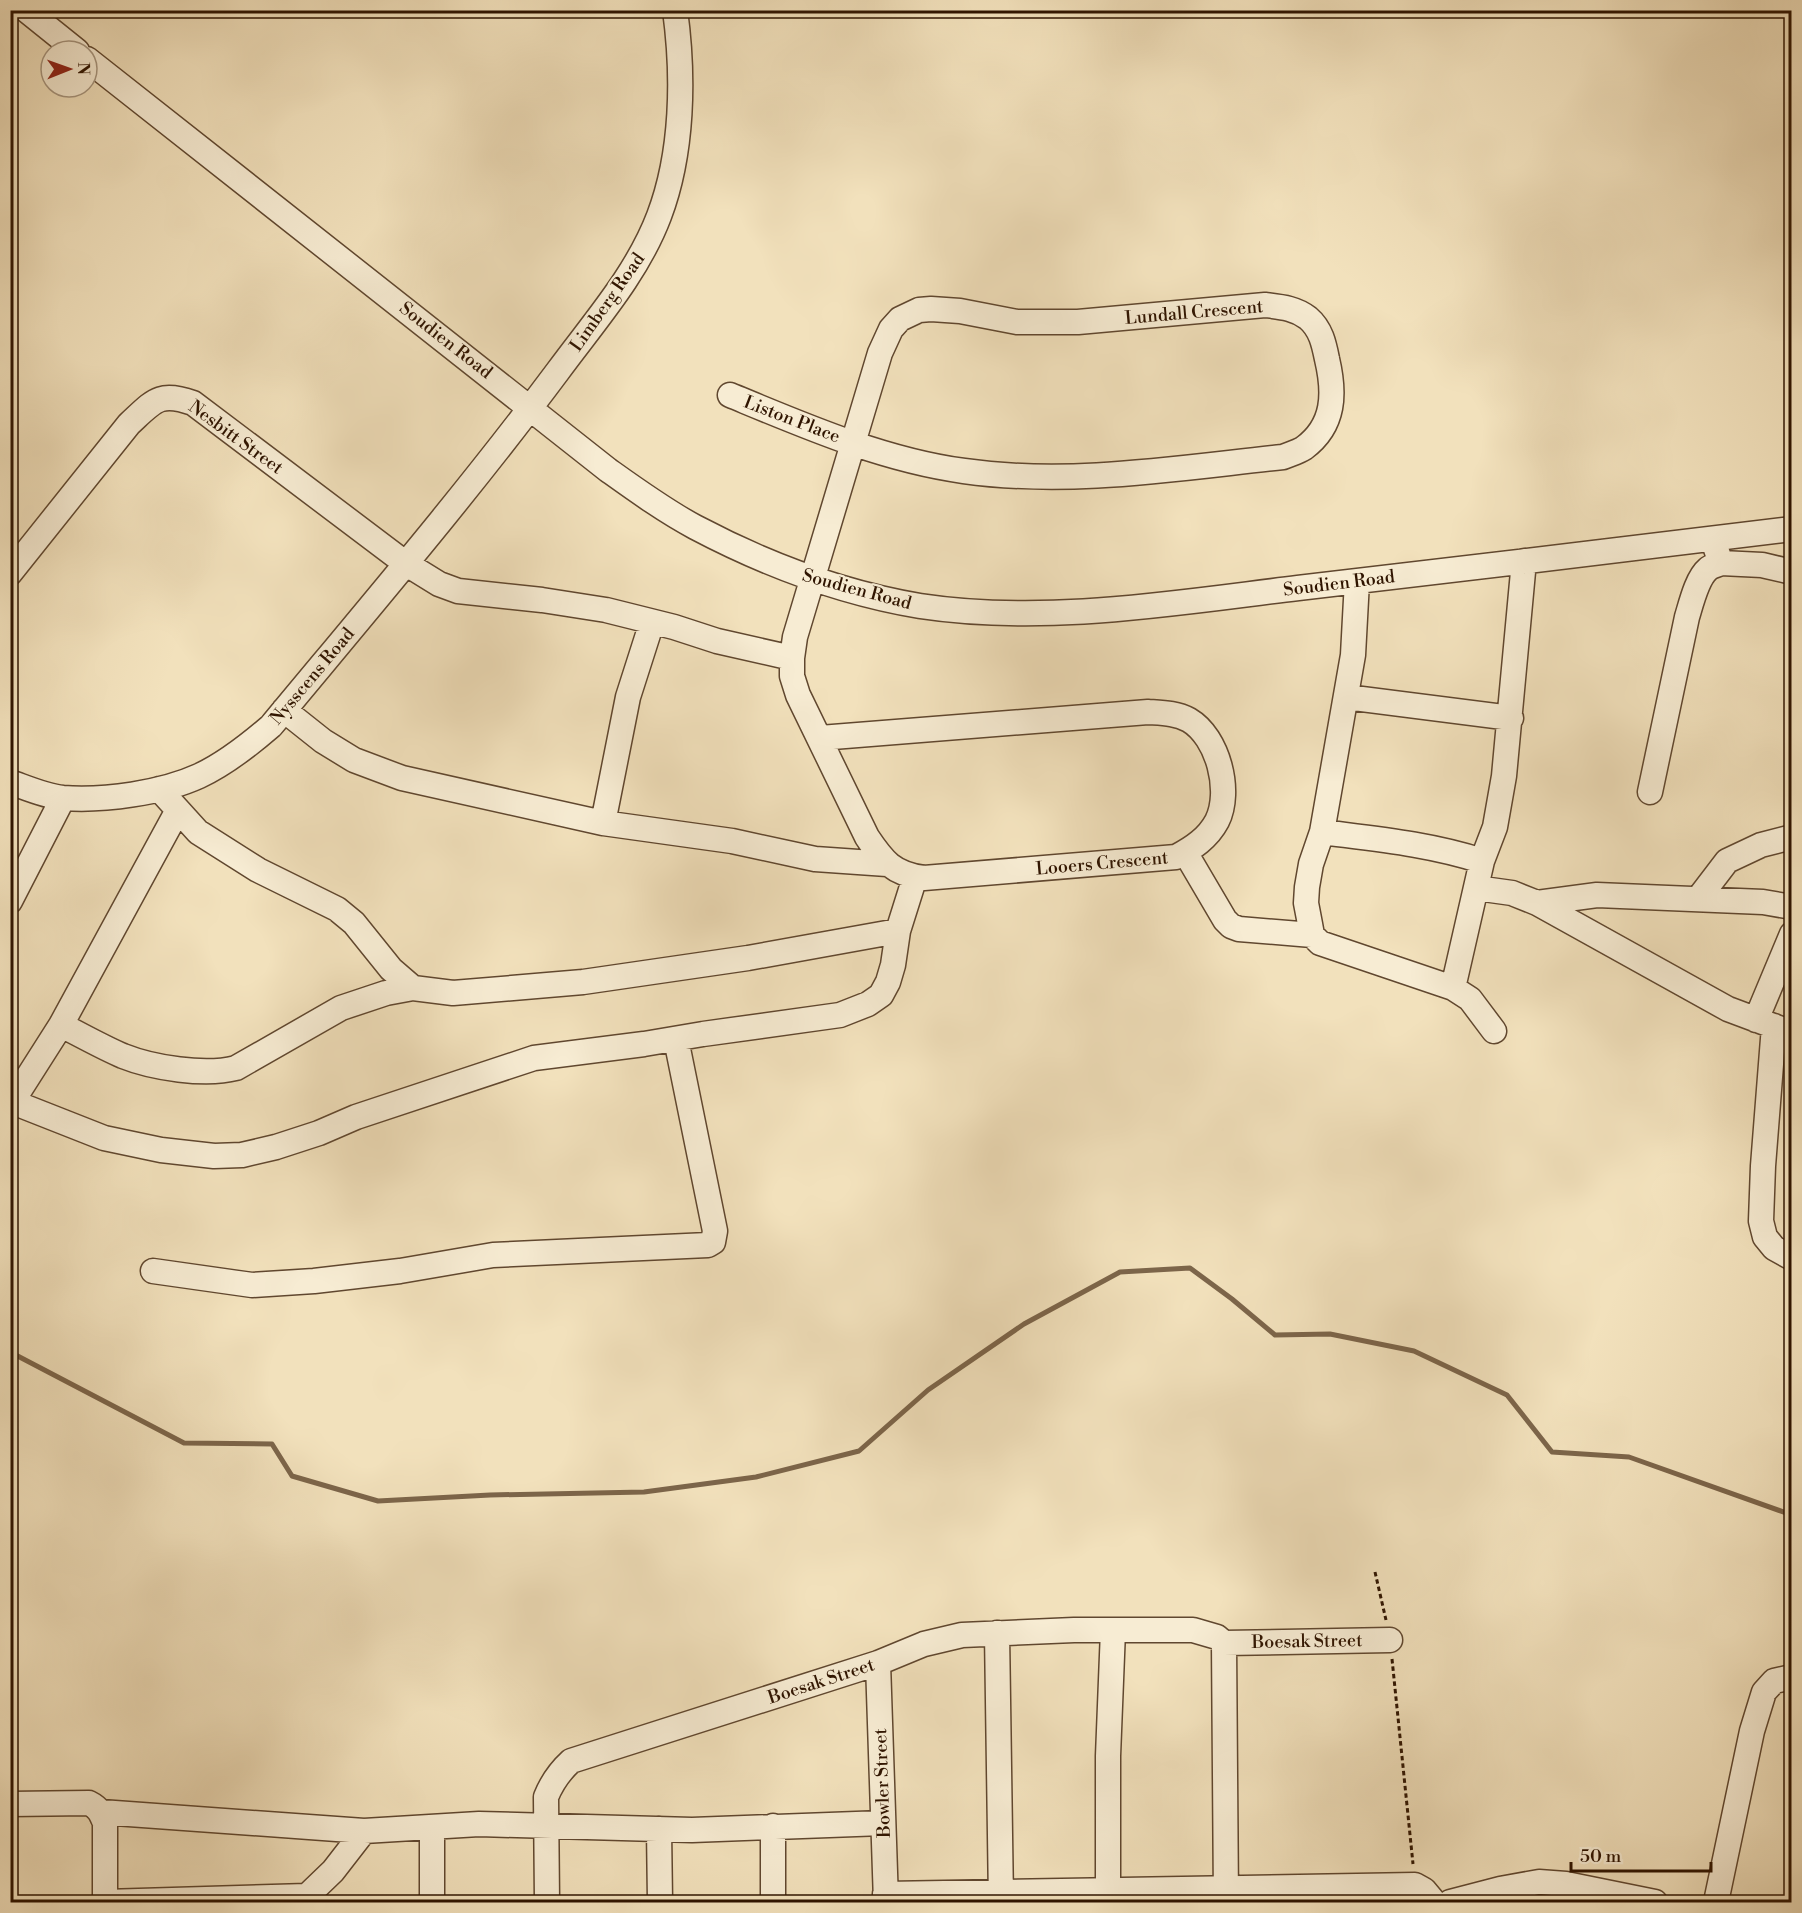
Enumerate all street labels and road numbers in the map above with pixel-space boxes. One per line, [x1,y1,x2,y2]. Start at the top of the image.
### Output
street label: Limberg Road [565,248,650,356]
street label: Lundall Crescent [1124,295,1265,330]
street label: Soudien Road [394,297,498,384]
street label: Liston Place [740,391,843,448]
street label: Nesbitt Street [184,395,288,480]
street label: Soudien Road [800,564,915,615]
street label: Soudien Road [1282,565,1397,602]
street label: Nysscens Road [265,622,360,730]
street label: Looers Crescent [1035,846,1170,881]
street label: Boesak Street [1250,1629,1363,1654]
street label: Boesak Street [764,1653,878,1710]
street label: Bowler Street [869,1727,896,1839]

